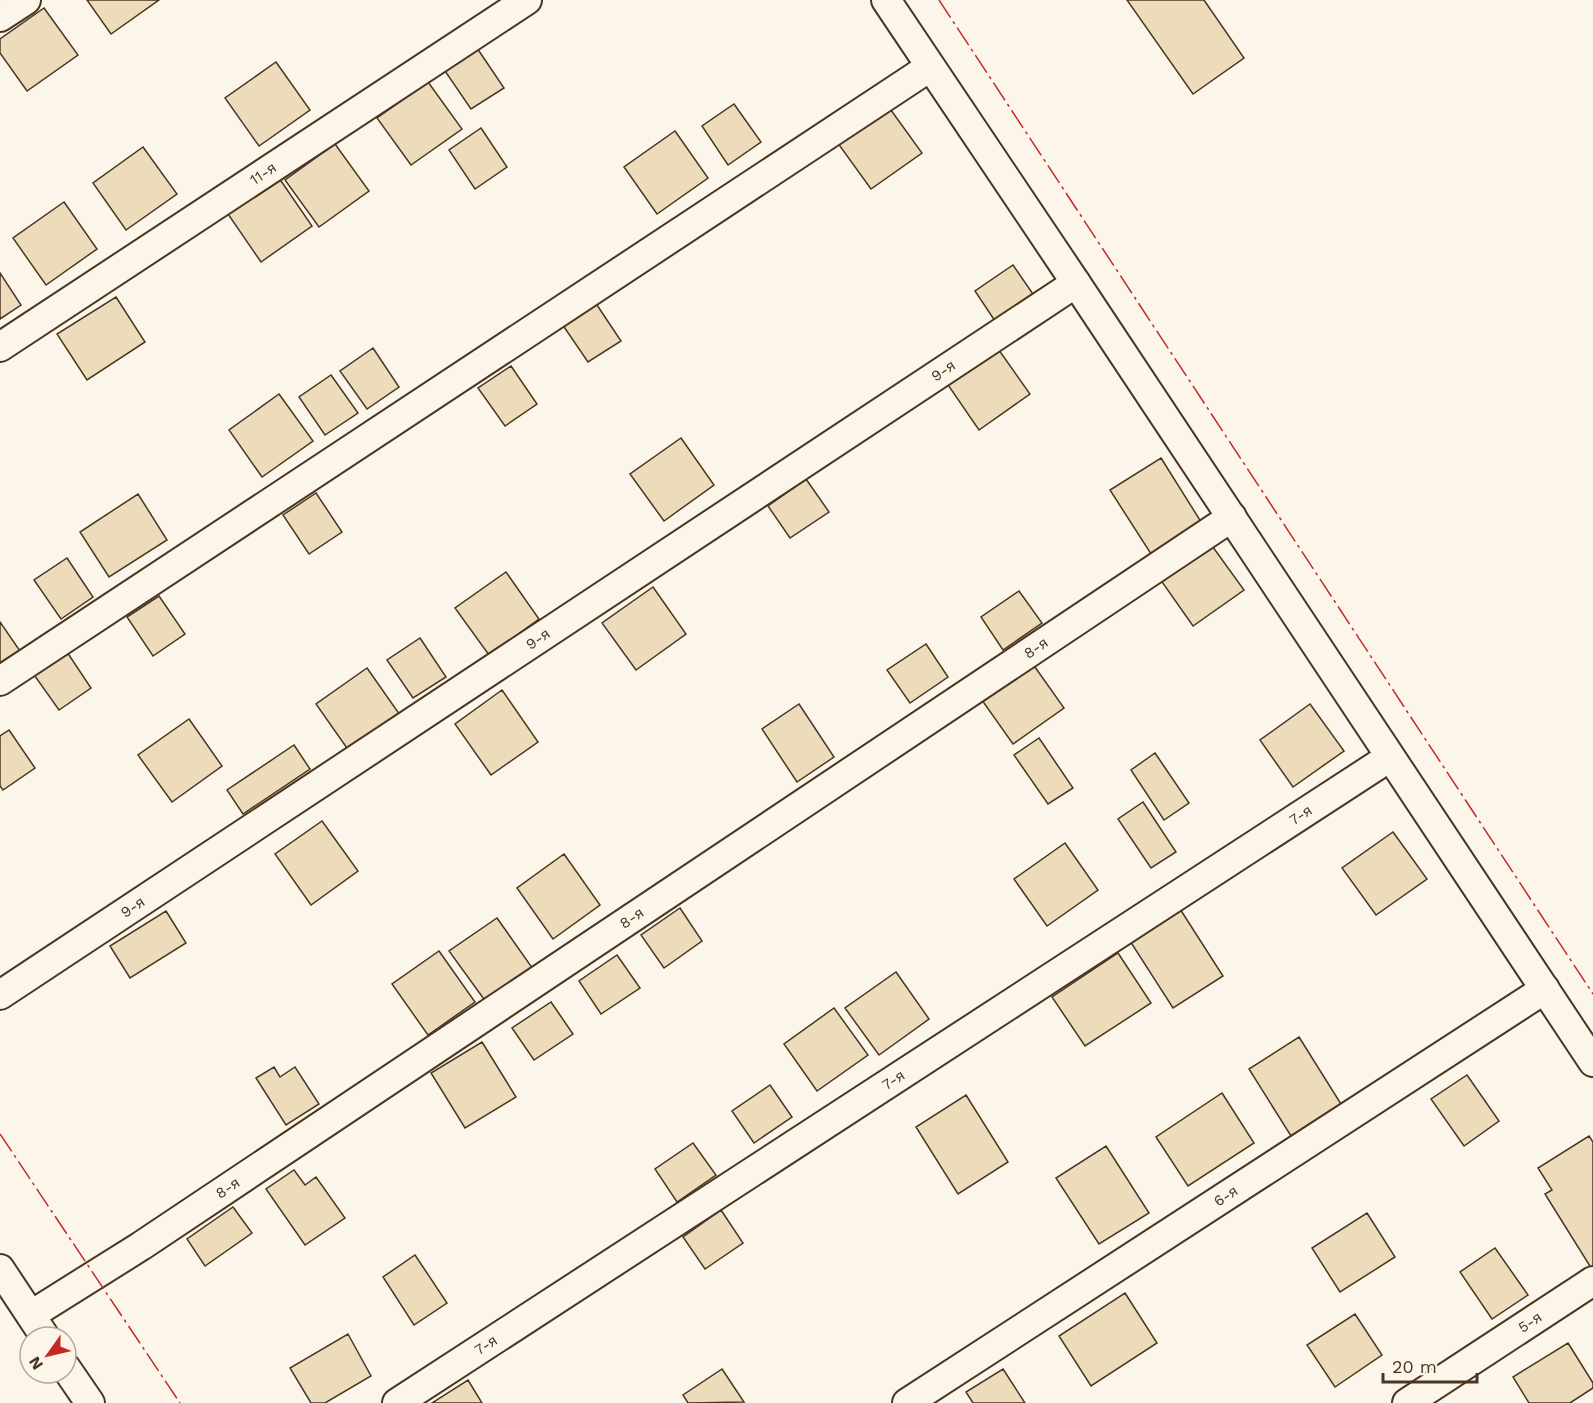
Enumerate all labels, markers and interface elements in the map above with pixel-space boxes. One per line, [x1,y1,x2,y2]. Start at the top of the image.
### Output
street label: 11-я [247,159,280,189]
street label: 9-я [928,356,959,385]
street label: 9-я [522,625,553,653]
street label: 8-я [1020,634,1051,663]
street label: 7-я [1286,801,1315,829]
street label: 9-я [117,893,148,922]
street label: 8-я [616,904,647,933]
street label: 7-я [879,1066,908,1094]
street label: 8-я [212,1174,243,1203]
street label: 6-я [1210,1182,1241,1210]
street label: 5-я [1515,1308,1545,1337]
north arrow [18,1325,78,1385]
street label: 7-я [471,1331,501,1359]
scale bar [1383,1346,1478,1384]
text: N [25,1353,47,1373]
text: 20 m [1392,1356,1437,1377]

